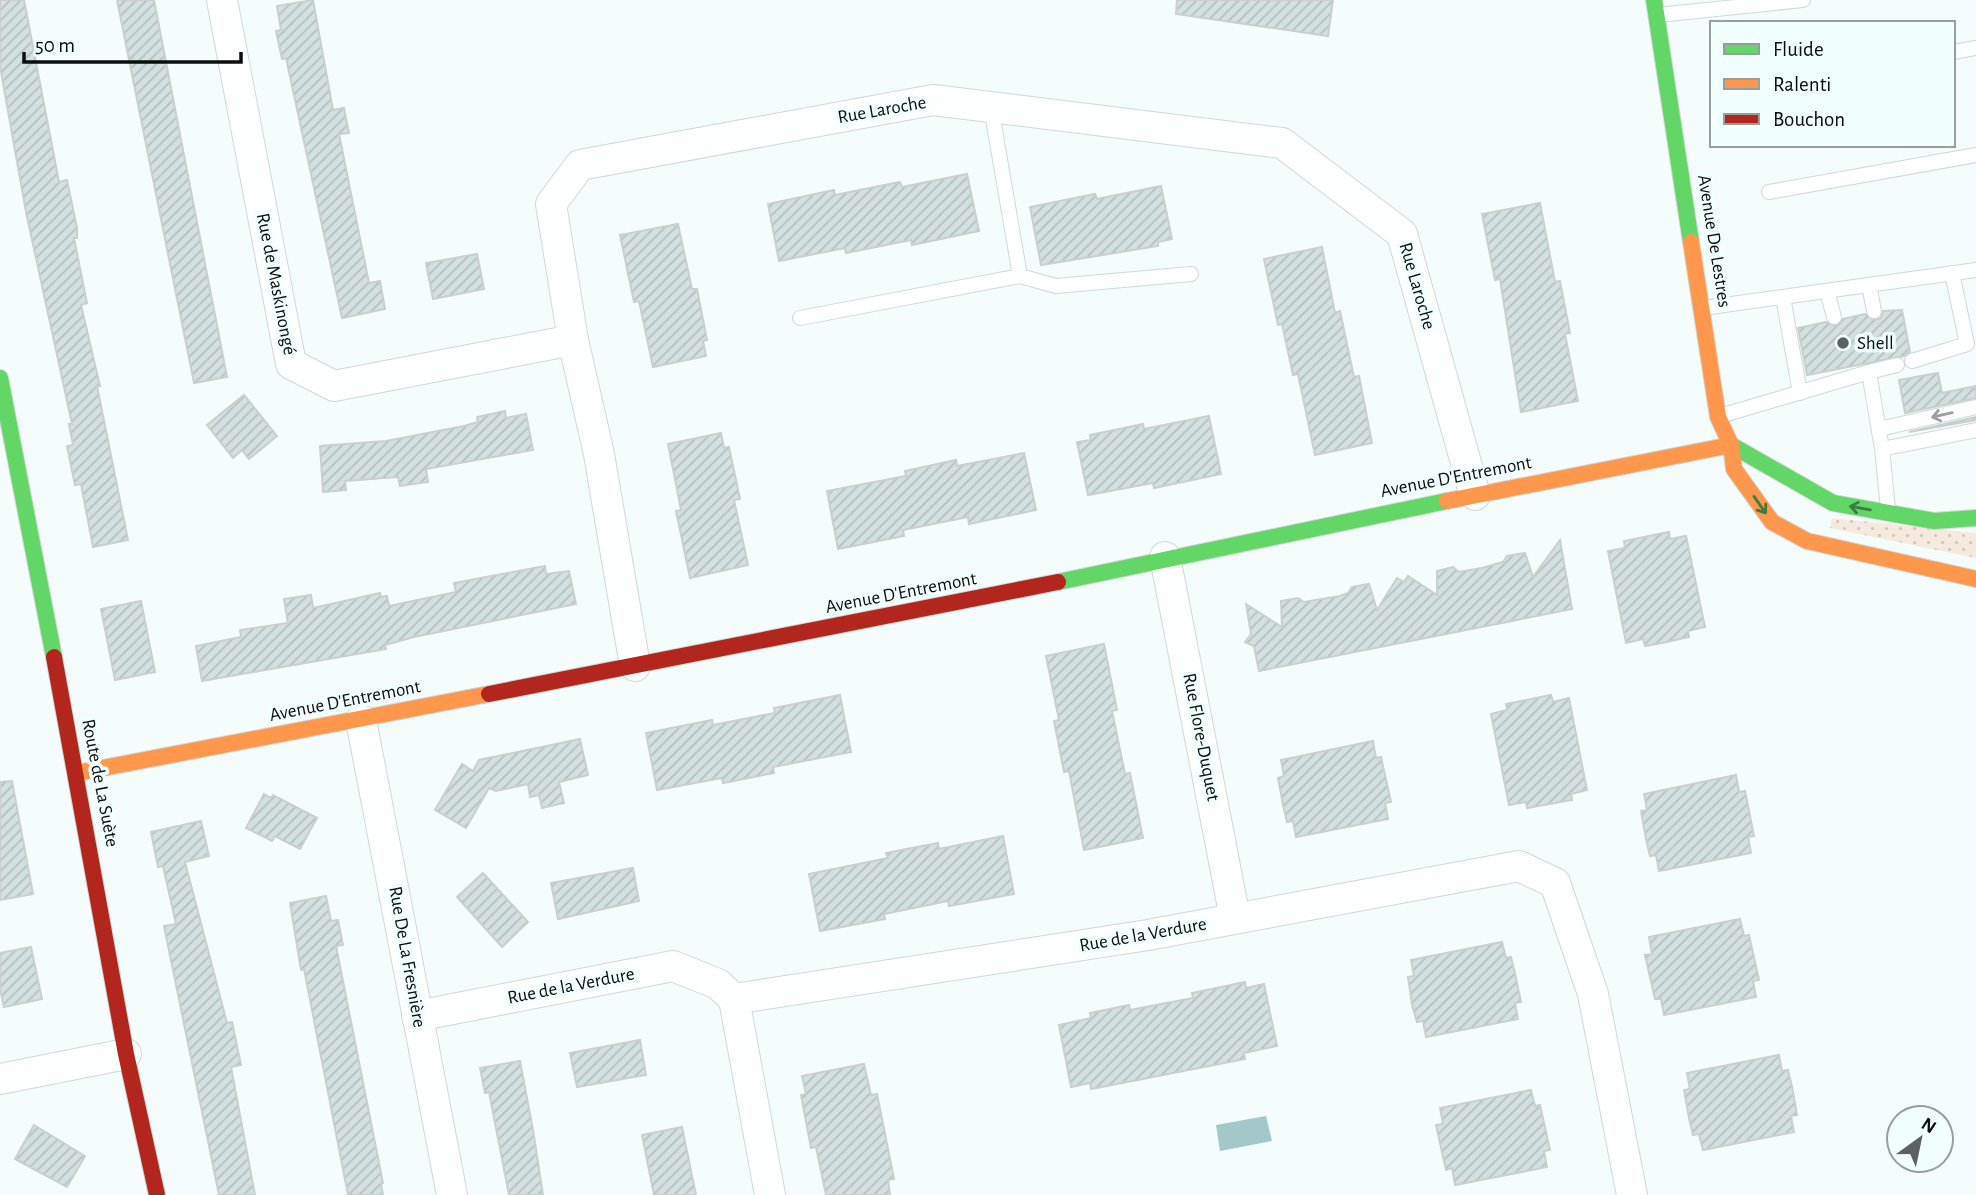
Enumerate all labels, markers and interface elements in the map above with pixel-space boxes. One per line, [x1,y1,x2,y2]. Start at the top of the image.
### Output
scale bar [24,21,242,65]
legend [1710,21,1955,147]
text: 50 m [35,35,75,56]
text: Fluide [1773,39,1824,60]
text: Ralenti [1773,74,1831,95]
street label: Rue Laroche [836,93,928,127]
text: Bouchon [1773,109,1845,130]
street label: Avenue De Lestres [1694,173,1734,309]
street label: Rue de Maskinongé [253,211,299,357]
street label: Rue Laroche [1396,240,1438,332]
place label: Shell [1857,334,1894,353]
marker: Shell [1835,335,1851,351]
one-way arrow [1931,409,1953,422]
street label: Avenue D'Entremont [1379,453,1533,501]
one-way arrow [1753,495,1767,514]
one-way arrow [1849,501,1872,514]
street label: Avenue D'Entremont [824,569,978,617]
street label: Rue Flore-Duquet [1179,671,1223,803]
street label: Avenue D'Entremont [268,677,422,725]
street label: Route de La Suète [78,717,122,849]
street label: Rue De La Fresnière [385,885,429,1029]
street label: Rue de la Verdure [1078,914,1208,956]
street label: Rue de la Verdure [506,964,636,1008]
north arrow [1885,1104,1955,1174]
text: N [1918,1114,1939,1138]

